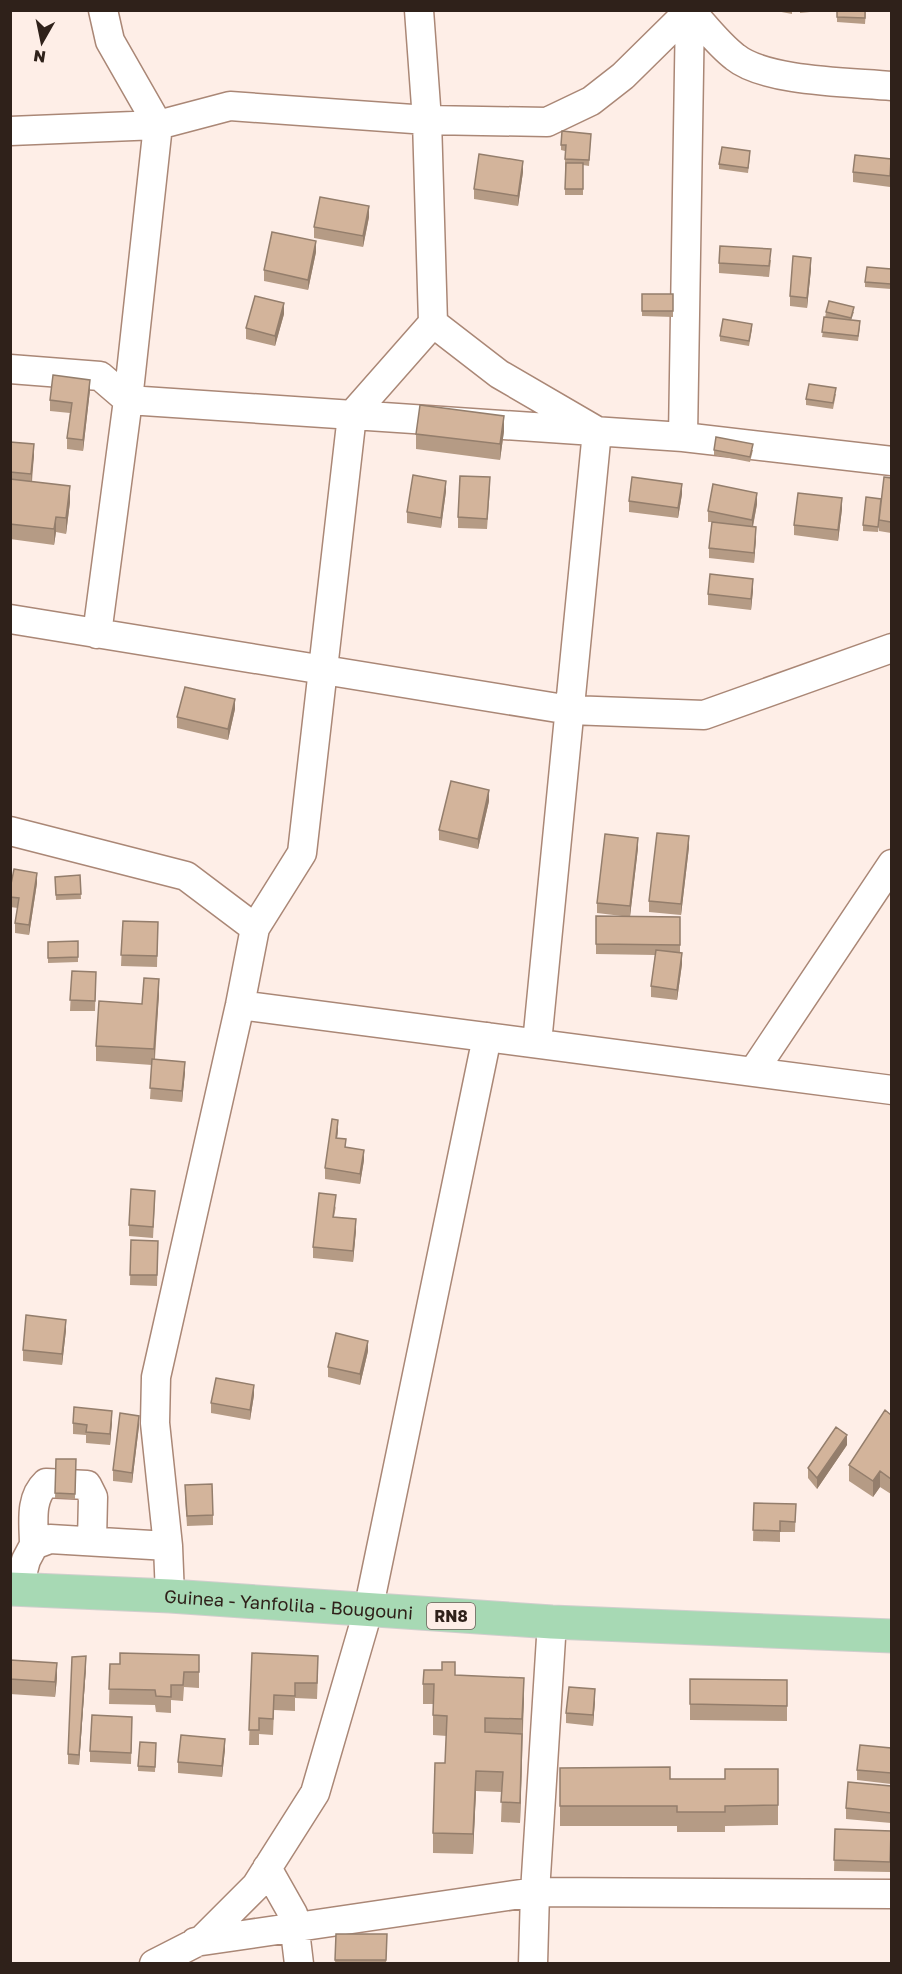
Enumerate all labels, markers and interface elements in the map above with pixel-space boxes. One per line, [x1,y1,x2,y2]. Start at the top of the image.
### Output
north arrow [12,12,72,72]
text: N [32,46,47,68]
street label: Guinea - Yanfolila - Bougouni [163,1585,414,1624]
road number: RN8 [427,1603,475,1629]

